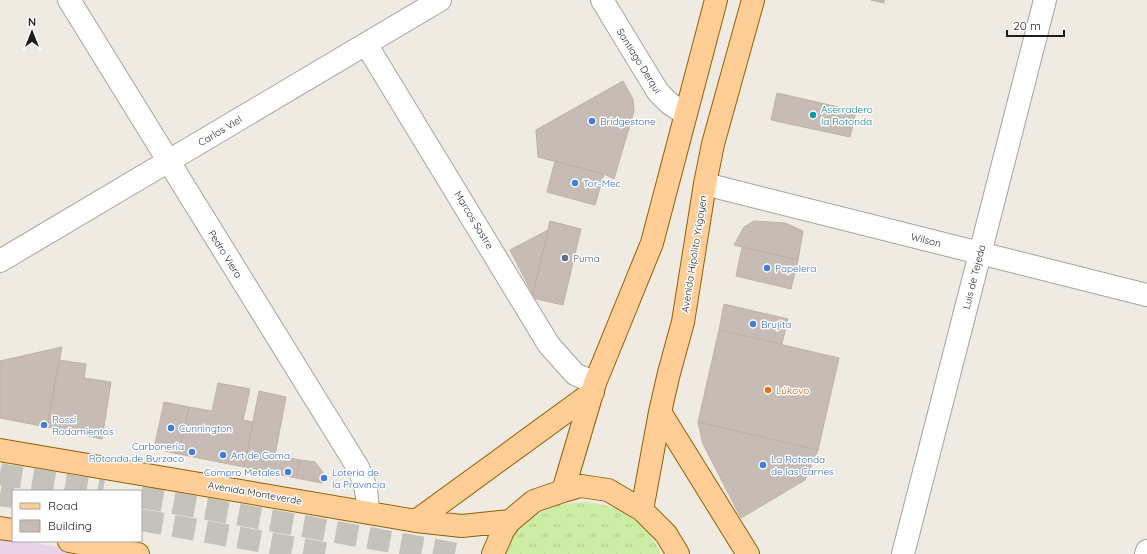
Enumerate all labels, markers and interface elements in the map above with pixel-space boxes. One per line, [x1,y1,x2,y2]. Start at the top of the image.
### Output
north arrow [12,12,52,52]
scale bar [1007,12,1064,38]
text: N [28,15,36,29]
text: 20 m [1013,18,1041,33]
street label: Santiago Derqui [614,26,664,96]
place label: Aserradero la Rotonda [821,103,873,128]
marker: Aserradero la Rotonda [808,110,818,120]
street label: Carlos Viel [196,113,244,149]
place label: Bridgestone [600,115,656,128]
marker: Bridgestone [587,116,597,126]
place label: Tor-Mec [583,177,621,190]
marker: Tor-Mec [570,178,580,188]
street label: Marcos Sastre [452,189,497,252]
street label: Avenida Hipólito Yrigoyen [678,195,710,313]
street label: Pedro Viera [205,228,245,280]
street label: Wilson [910,230,942,250]
street label: Luis de Tejeda [960,243,988,311]
place label: Puma [573,252,600,265]
marker: Puma [560,253,570,263]
place label: Papelera [775,262,816,275]
marker: Papelera [762,263,772,273]
place label: Brujita [761,318,791,331]
marker: Brujita [748,319,758,329]
place label: Lúkovo [776,384,809,397]
marker: Lúkovo [763,385,773,395]
place label: Rossi Rodamientos [52,413,114,438]
marker: Rossi Rodamientos [39,420,49,430]
place label: Cunnington [179,422,232,435]
marker: Cunnington [166,423,176,433]
place label: Carboneria Rotonda de Burzaco [89,440,184,465]
marker: Carboneria Rotonda de Burzaco [187,447,197,457]
place label: Art de Goma [231,449,290,462]
marker: Art de Goma [218,450,228,460]
place label: La Rotonda de las Carnes [771,453,834,478]
marker: La Rotonda de las Carnes [758,460,768,470]
place label: Compro Metales [204,466,280,479]
place label: Loteria de la Provincia [332,466,385,491]
marker: Compro Metales [283,467,293,477]
marker: Loteria de la Provincia [319,473,329,483]
street label: Avenida Monteverde [207,478,303,508]
legend [12,490,142,542]
text: Road [48,498,78,513]
text: Building [48,518,92,533]

